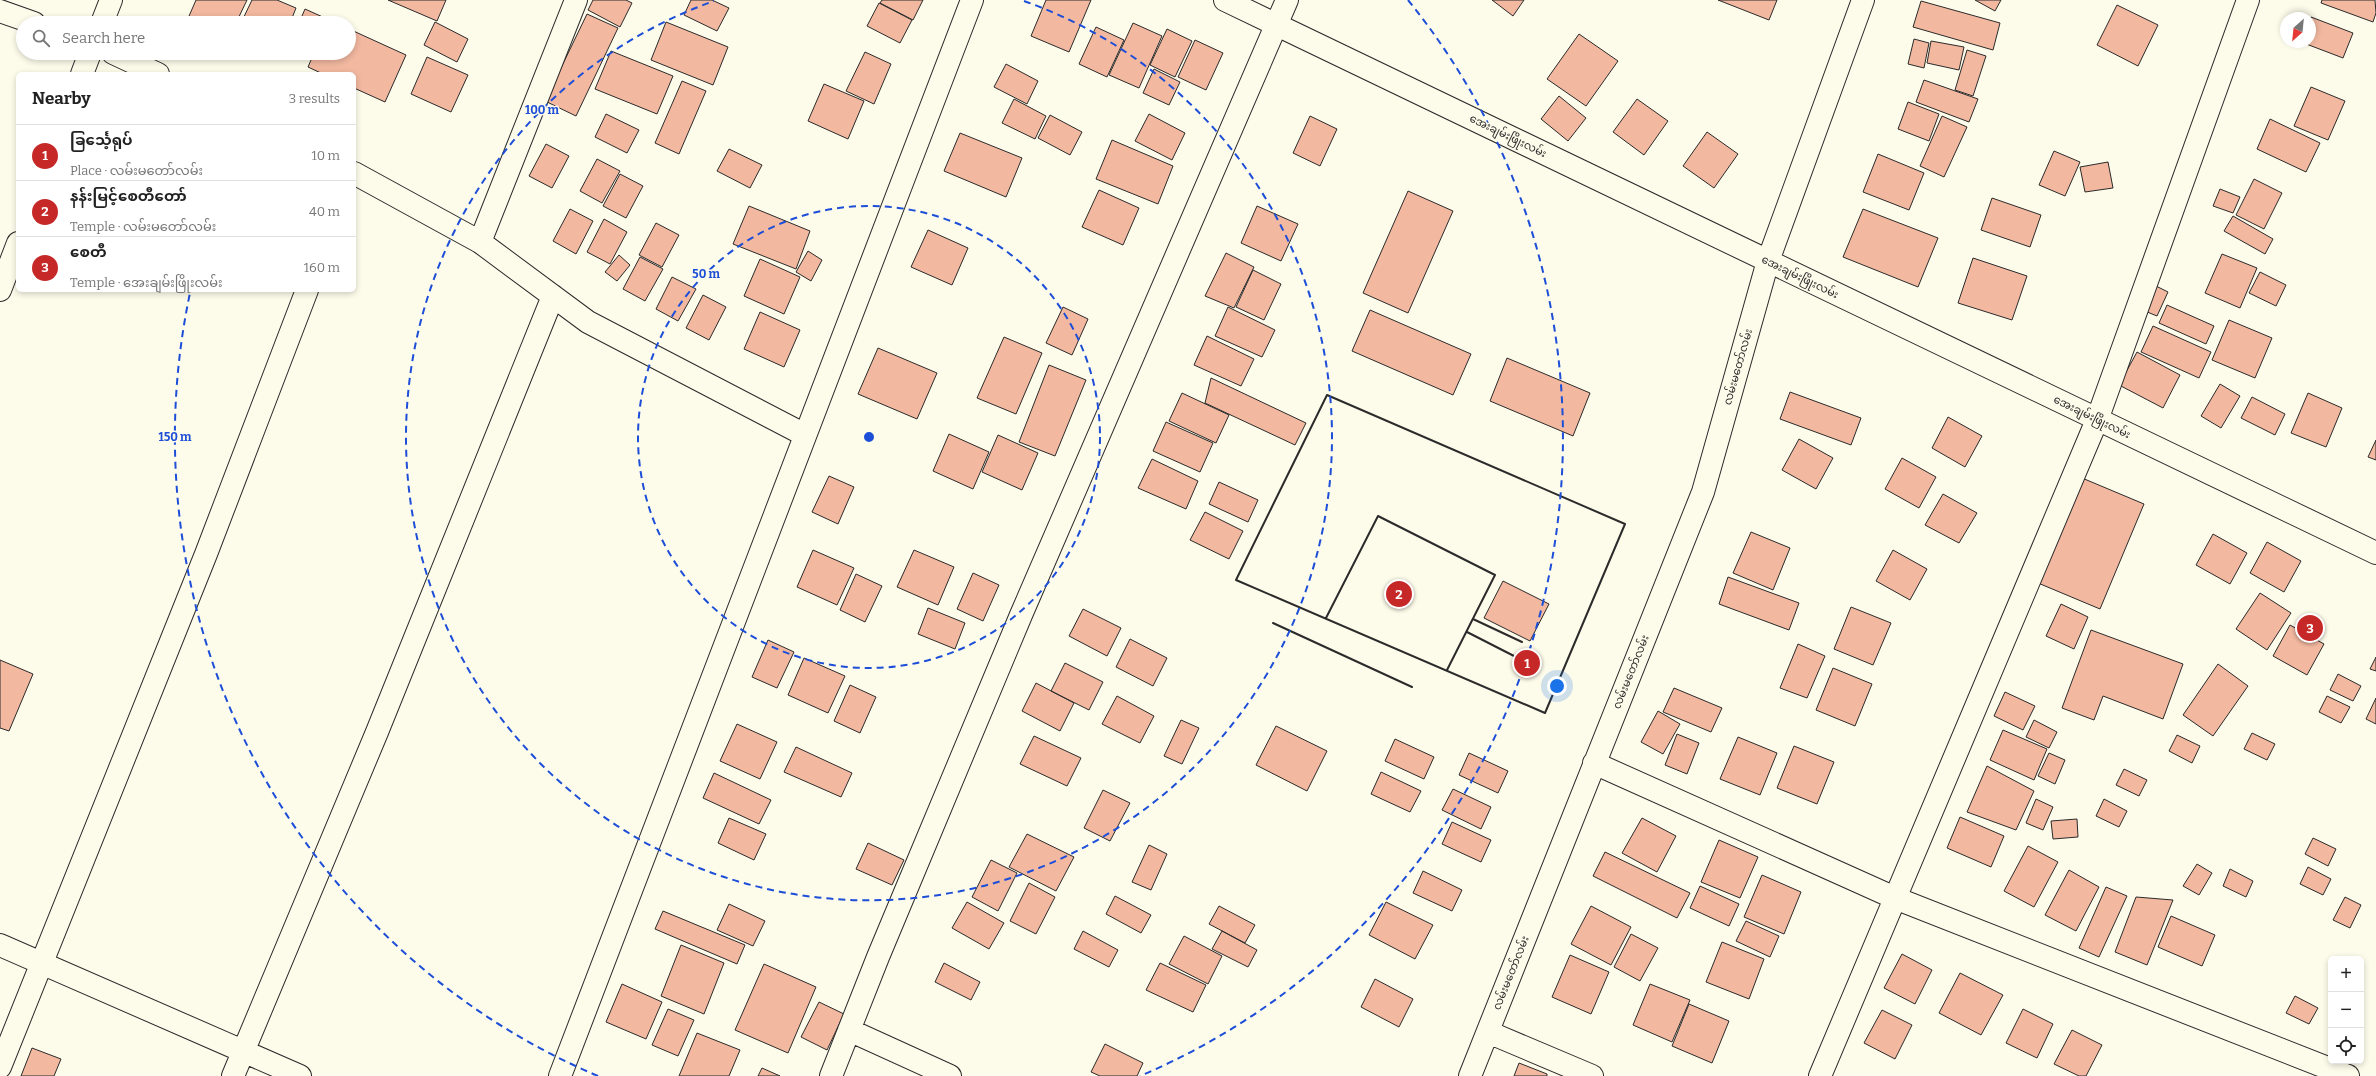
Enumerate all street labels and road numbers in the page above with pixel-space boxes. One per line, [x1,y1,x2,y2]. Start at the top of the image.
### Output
street label: အေးချမ်းဖြိုးလမ်း [1466,111,1549,162]
street label: အေးချမ်းဖြိုးလမ်း [1758,252,1841,303]
street label: လမ်းမတော်လမ်း [1720,327,1755,407]
street label: အေးချမ်းဖြိုးလမ်း [2050,392,2133,443]
street label: လမ်းမတော်လမ်း [1609,632,1652,711]
street label: လမ်းမတော်လမ်း [1489,933,1532,1012]

